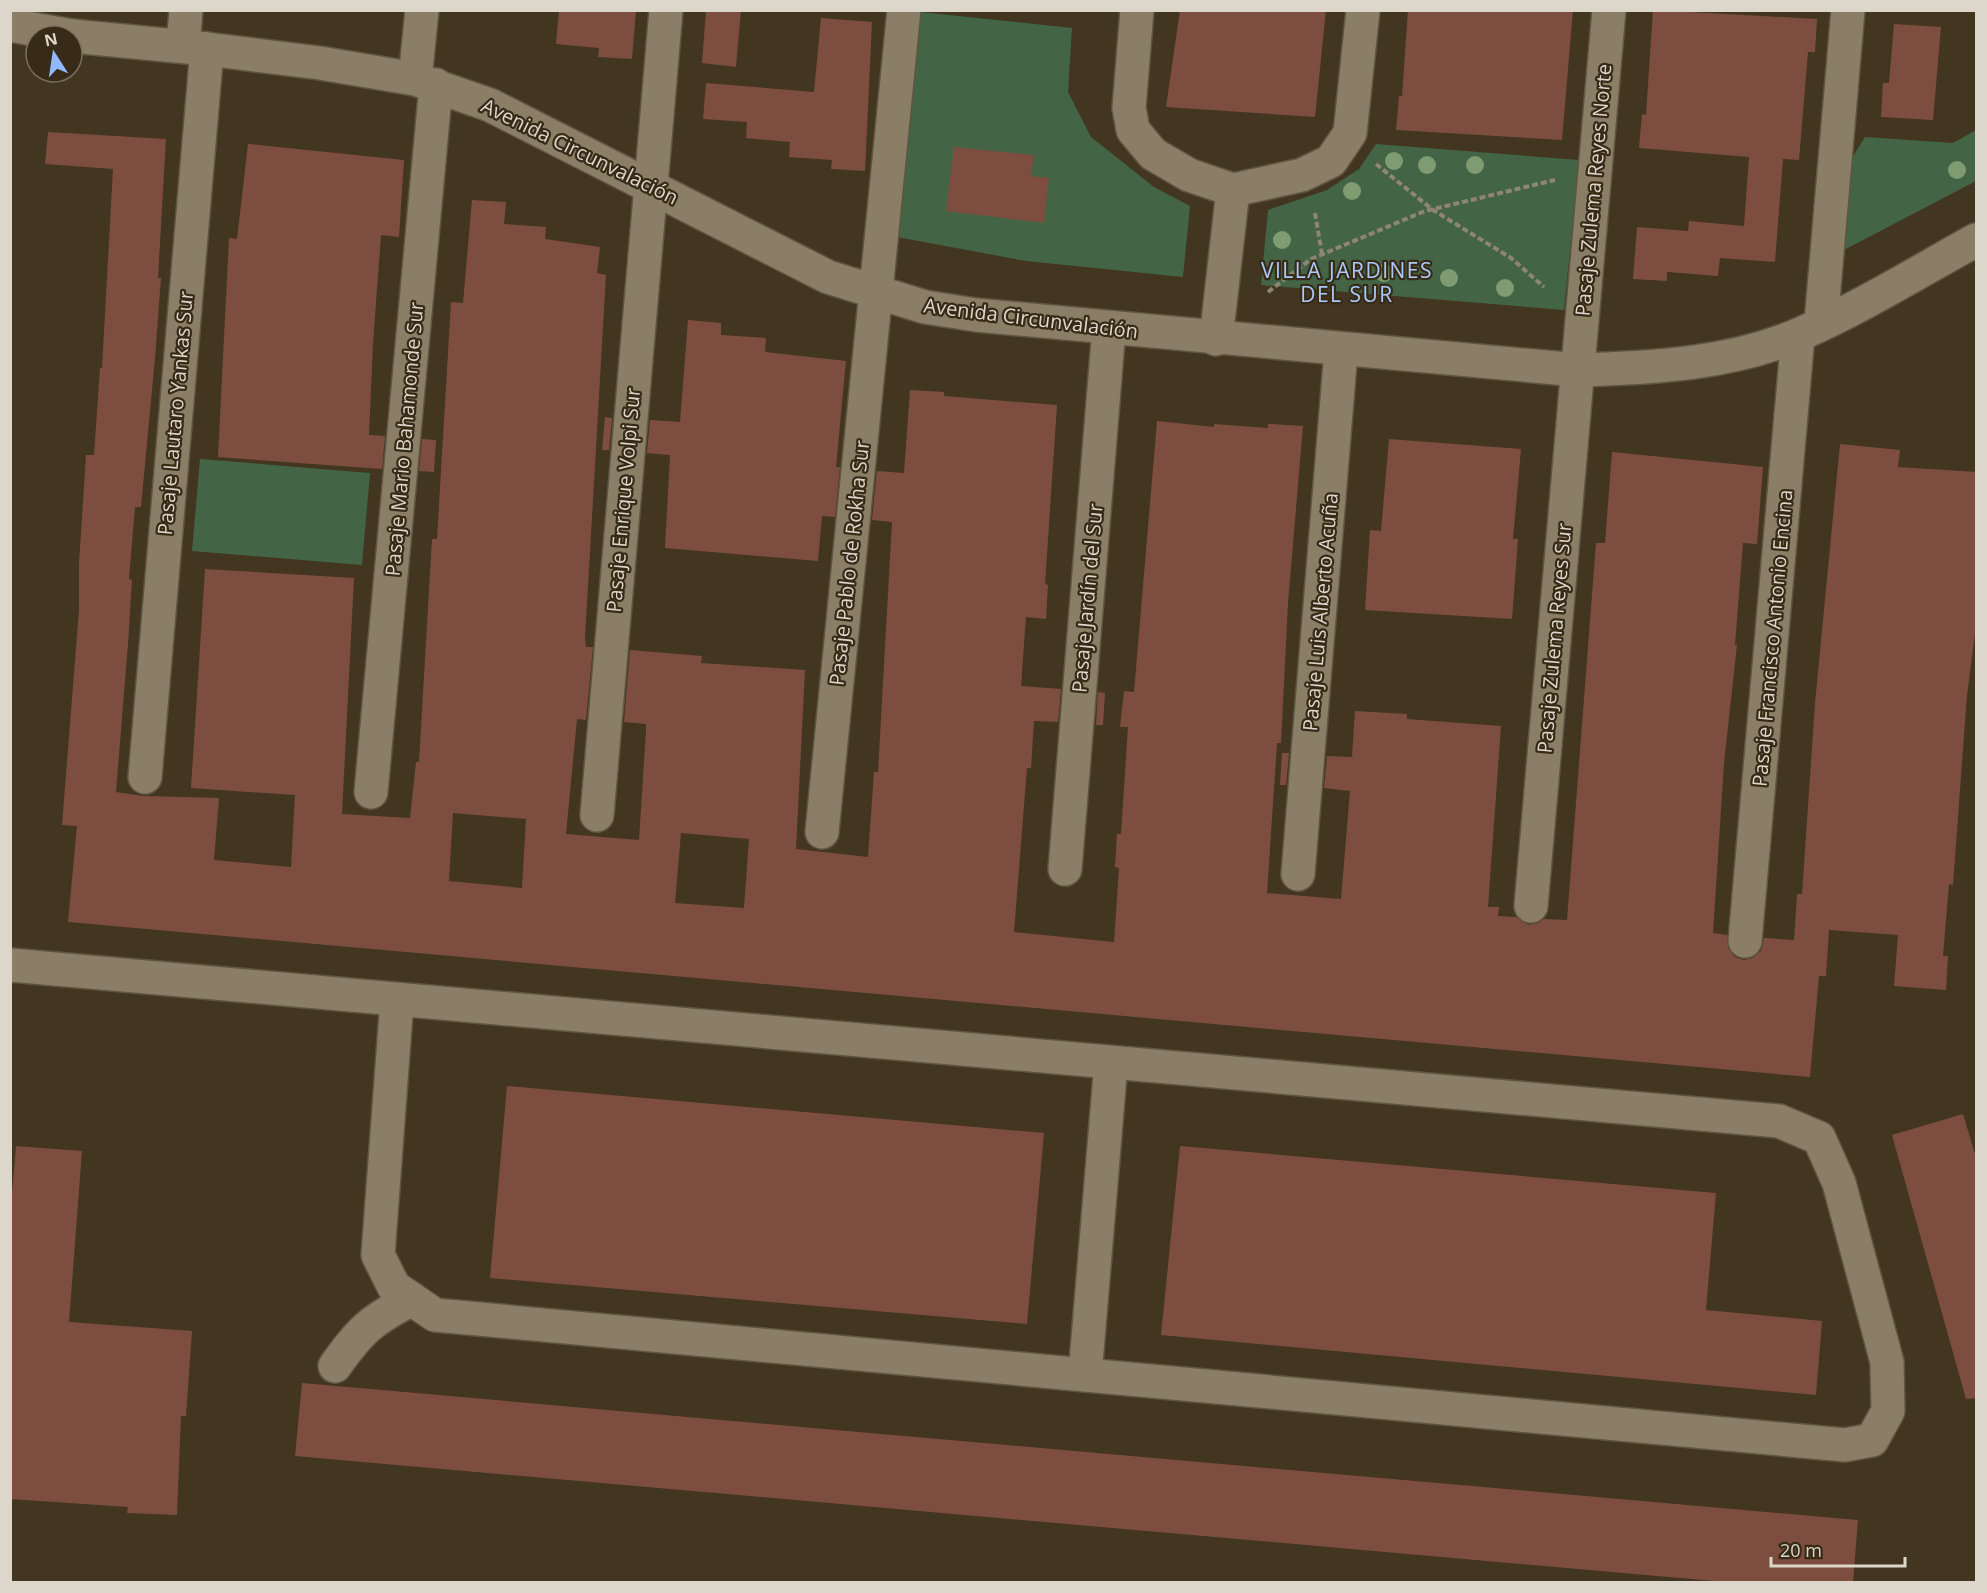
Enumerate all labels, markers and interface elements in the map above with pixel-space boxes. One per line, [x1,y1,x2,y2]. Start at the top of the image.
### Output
north arrow [24,24,84,84]
text: N [42,27,60,51]
street label: Pasaje Zulema Reyes Norte [1569,63,1617,317]
street label: Avenida Circunvalación [477,92,683,210]
district label: VILLA JARDINES DEL SUR [1261,256,1433,308]
street label: Pasaje Lautaro Yankas Sur [151,290,199,536]
street label: Avenida Circunvalación [922,291,1140,345]
street label: Pasaje Mario Bahamonde Sur [379,301,429,577]
street label: Pasaje Enrique Volpi Sur [600,386,646,614]
street label: Pasaje Pablo de Rokha Sur [823,439,875,687]
street label: Pasaje Francisco Antonio Encina [1746,488,1798,788]
street label: Pasaje Luis Alberto Acuña [1296,492,1344,732]
street label: Pasaje Jardín del Sur [1065,502,1109,694]
street label: Pasaje Zulema Reyes Sur [1530,522,1578,754]
scale bar [1771,1530,1904,1568]
text: 20 m [1780,1538,1822,1562]

